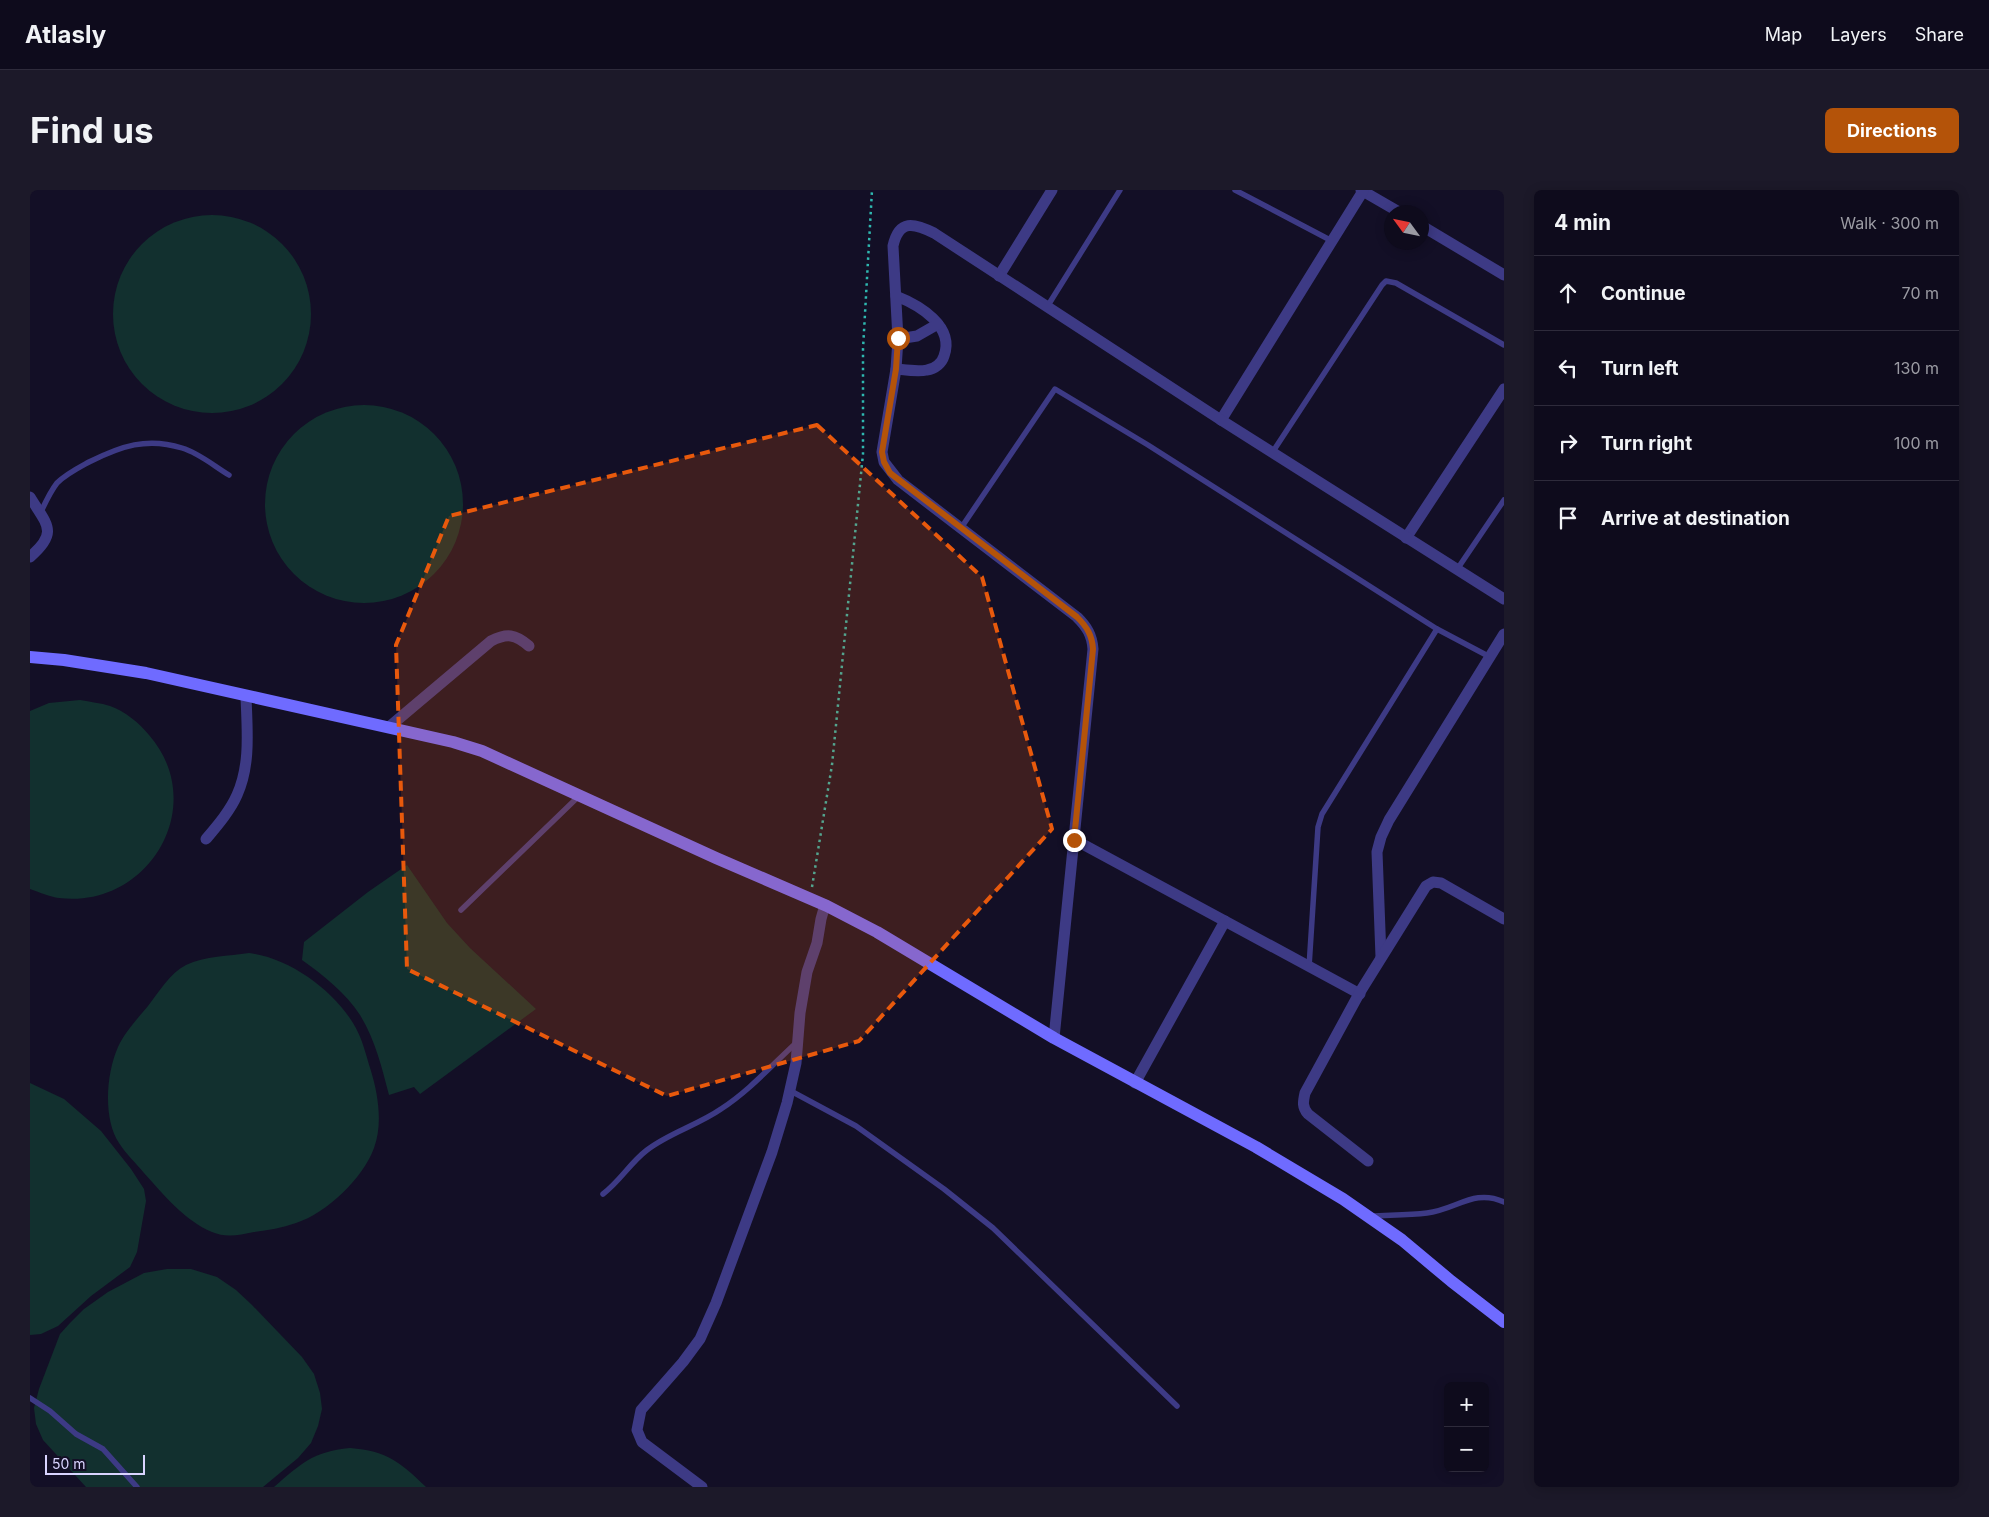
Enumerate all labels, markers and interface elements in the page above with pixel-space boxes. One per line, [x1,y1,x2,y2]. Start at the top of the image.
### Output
text: Atlasly [25,20,106,49]
text: Map [1765,24,1802,45]
text: Layers [1830,24,1887,45]
text: Share [1915,24,1964,45]
button: Directions [1825,108,1959,153]
text: Find us [30,109,154,151]
north arrow [1384,205,1429,250]
text: 4 min [1554,210,1611,235]
text: Walk · 300 m [1840,213,1939,233]
icon: ahead [1554,279,1582,307]
text: Continue [1601,282,1686,305]
text: 70 m [1902,283,1939,303]
route start [887,327,910,350]
icon: left [1554,354,1582,382]
text: Turn left [1601,357,1679,380]
text: 130 m [1894,358,1939,378]
icon: right [1554,429,1582,457]
text: Turn right [1601,432,1692,455]
text: 100 m [1894,433,1939,453]
icon: arrive [1554,504,1582,532]
text: Arrive at destination [1601,507,1790,530]
route end [1063,829,1086,852]
map controls [1444,1382,1489,1472]
button: + [1444,1382,1489,1427]
button: − [1444,1427,1489,1472]
scale bar [45,1452,145,1475]
text: 50 m [52,1455,86,1472]

